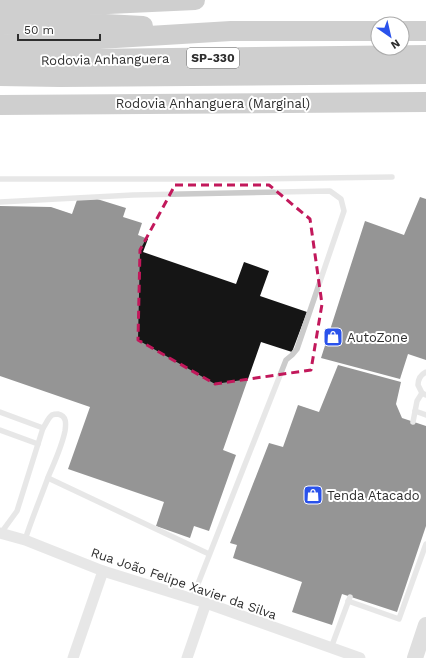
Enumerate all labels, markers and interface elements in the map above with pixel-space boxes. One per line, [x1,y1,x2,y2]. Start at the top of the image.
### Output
scale bar [18,16,100,42]
north arrow [370,16,410,56]
text: 50 m [24,23,54,37]
text: N [388,36,402,52]
road number: SP-330 [187,48,239,68]
street label: Rodovia Anhanguera [41,51,170,68]
street label: Rodovia Anhanguera (Marginal) [116,96,310,111]
shop icon: AutoZone [322,326,344,348]
place label: AutoZone [347,330,408,345]
shop icon: Tenda Atacado [302,484,324,506]
place label: Tenda Atacado [327,488,420,503]
street label: Rua João Felipe Xavier da Silva [89,545,279,623]

